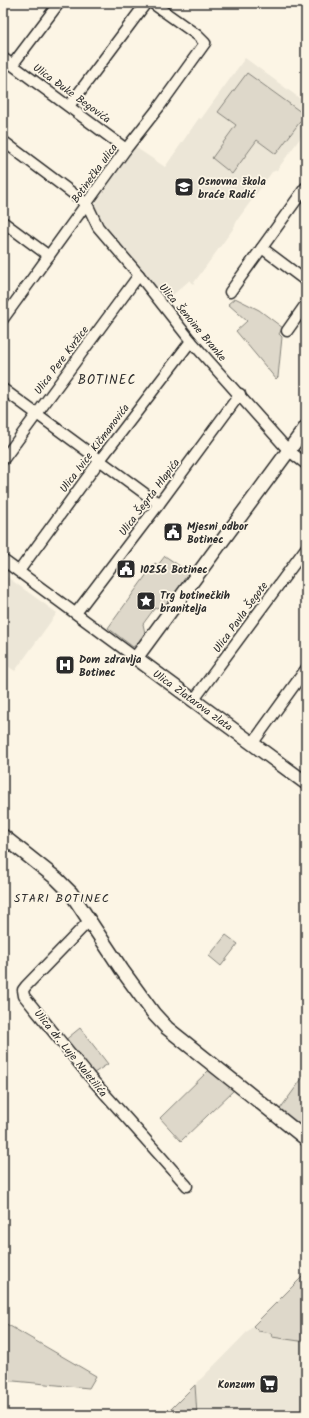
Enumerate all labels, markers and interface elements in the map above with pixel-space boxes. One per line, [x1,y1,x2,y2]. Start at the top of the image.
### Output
street label: Ulica Đuke Begovića [29,59,114,128]
street label: Botinečka ulica [67,140,123,207]
place label: Osnovna škola braće Radić [198,173,266,204]
school or university icon: Osnovna škola braće Radić [173,176,195,198]
street label: Ulica Šenoine Branke [154,279,231,366]
street label: Ulica Pere Kvržice [30,322,94,399]
district label: BOTINEC [78,370,136,391]
street label: Ulica Ivice Kičmanovića [55,400,134,497]
street label: Ulica Šegrta Hlapića [115,455,185,540]
place label: Mjesni odbor Botinec [187,518,249,549]
public building icon: Mjesni odbor Botinec [162,521,184,543]
public building icon: 10256 Botinec [115,558,137,580]
place label: 10256 Botinec [140,561,208,579]
street label: Ulica Pavla Šegote [209,578,273,657]
place label: Trg botinečkih branitelja [160,587,230,618]
place icon: Trg botinečkih branitelja [135,590,157,612]
place label: Dom zdravlja Botinec [79,651,142,682]
hospital icon: Dom zdravlja Botinec [54,654,76,676]
street label: Ulica Zlatarova zlata [149,665,236,736]
district label: STARI BOTINEC [14,889,110,908]
street label: Ulica dr. Luje Naletilića [29,1006,111,1101]
supermarket icon: Konzum [258,1373,280,1395]
place label: Konzum [218,1376,255,1394]

